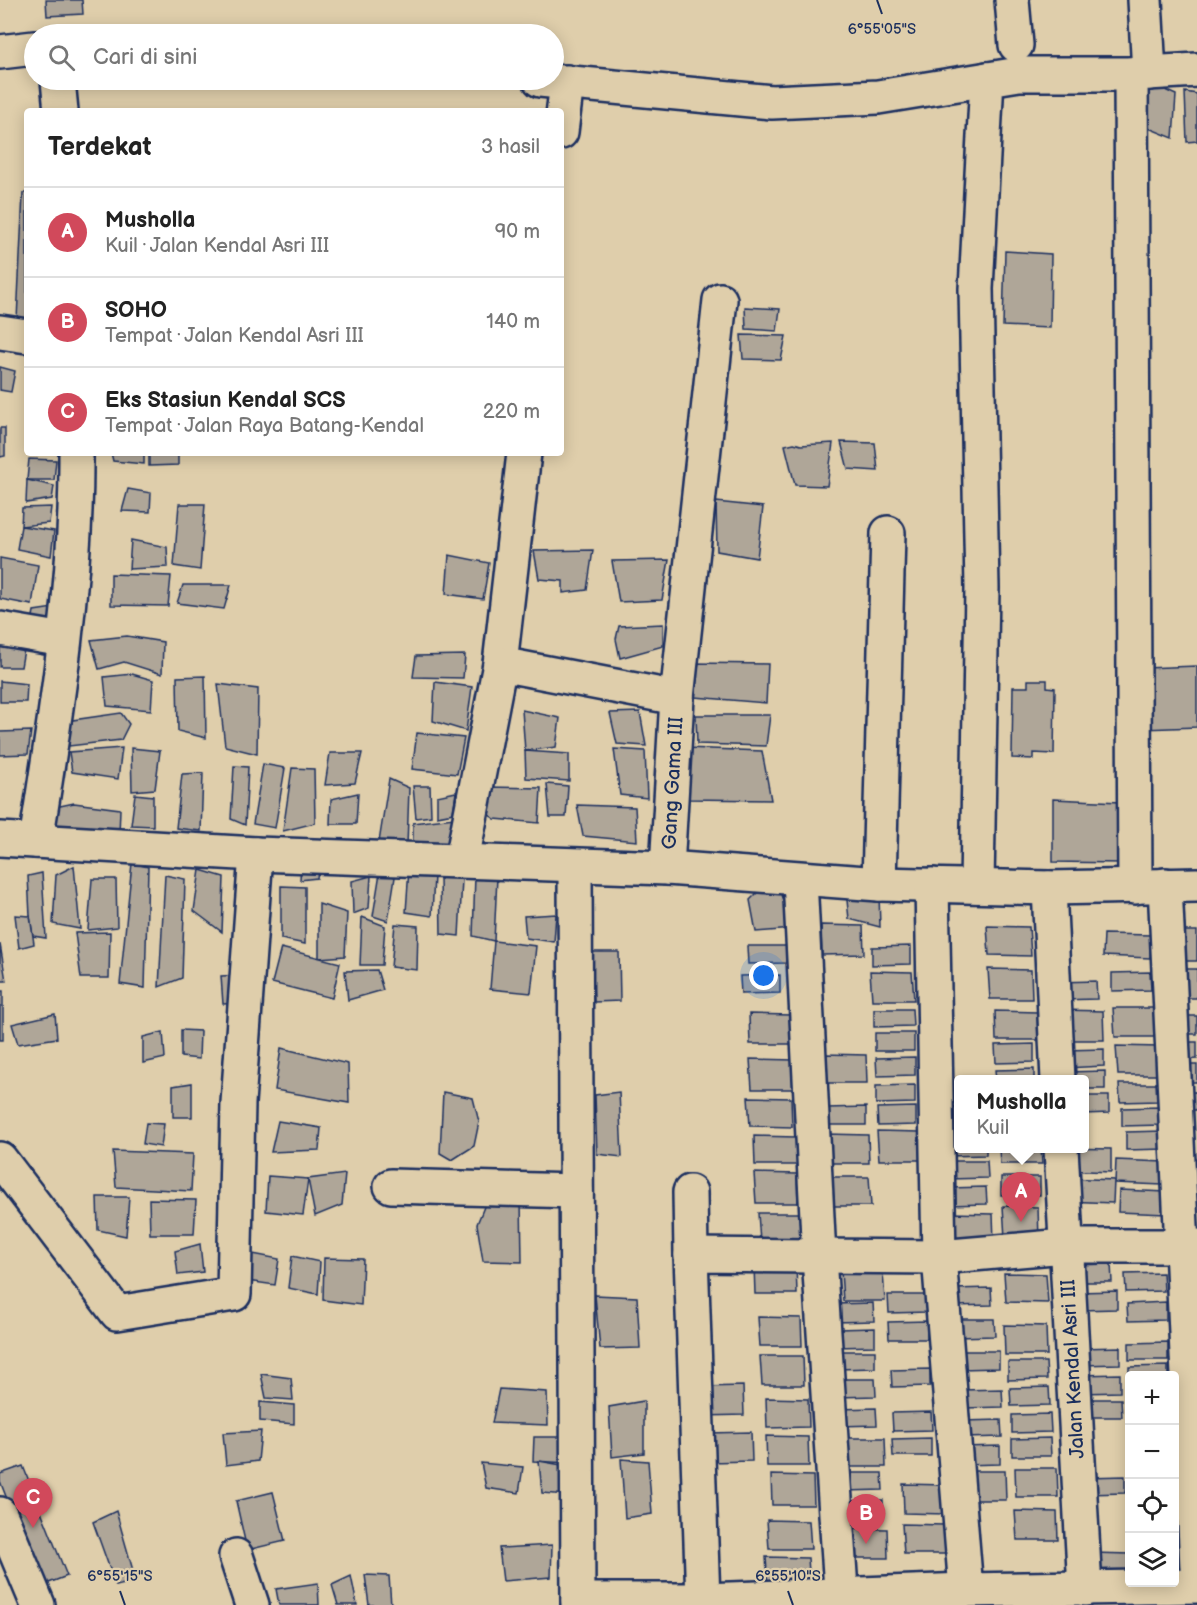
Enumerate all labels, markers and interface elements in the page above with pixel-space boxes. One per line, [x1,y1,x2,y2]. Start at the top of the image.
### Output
text: 6°55'05"S [848,20,916,39]
search box [24,24,564,90]
icon: search [45,41,78,74]
text: Cari di sini [93,44,197,71]
text: Terdekat [48,132,151,163]
text: 3 hasil [481,135,540,159]
text: Musholla [105,207,195,234]
text: A [61,220,74,244]
text: 90 m [495,220,540,244]
text: Kuil · Jalan Kendal Asri III [105,234,329,258]
text: SOHO [105,297,167,324]
text: B [60,310,75,334]
text: 140 m [486,310,540,334]
text: Tempat · Jalan Kendal Asri III [105,324,364,348]
text: Eks Stasiun Kendal SCS [105,387,346,414]
text: C [60,400,75,424]
text: 220 m [483,400,540,424]
text: Tempat · Jalan Raya Batang-Kendal [105,414,424,438]
street label: Gang Gama III [658,716,688,850]
your location [749,961,778,990]
popup [954,1075,1089,1153]
text: Musholla [976,1089,1067,1116]
text: Kuil [976,1116,1009,1140]
pin: A [1002,1172,1040,1222]
street label: Jalan Kendal Asri III [1056,1279,1090,1459]
map controls [1125,1371,1179,1587]
button: + [1125,1371,1179,1425]
button: − [1125,1425,1179,1479]
pin: C [14,1478,52,1528]
button: locate [1125,1479,1179,1533]
pin: B [846,1494,886,1544]
button: layers [1125,1533,1179,1587]
text: 6°55'15"S [87,1567,153,1586]
text: 6°55'10"S [755,1567,821,1586]

